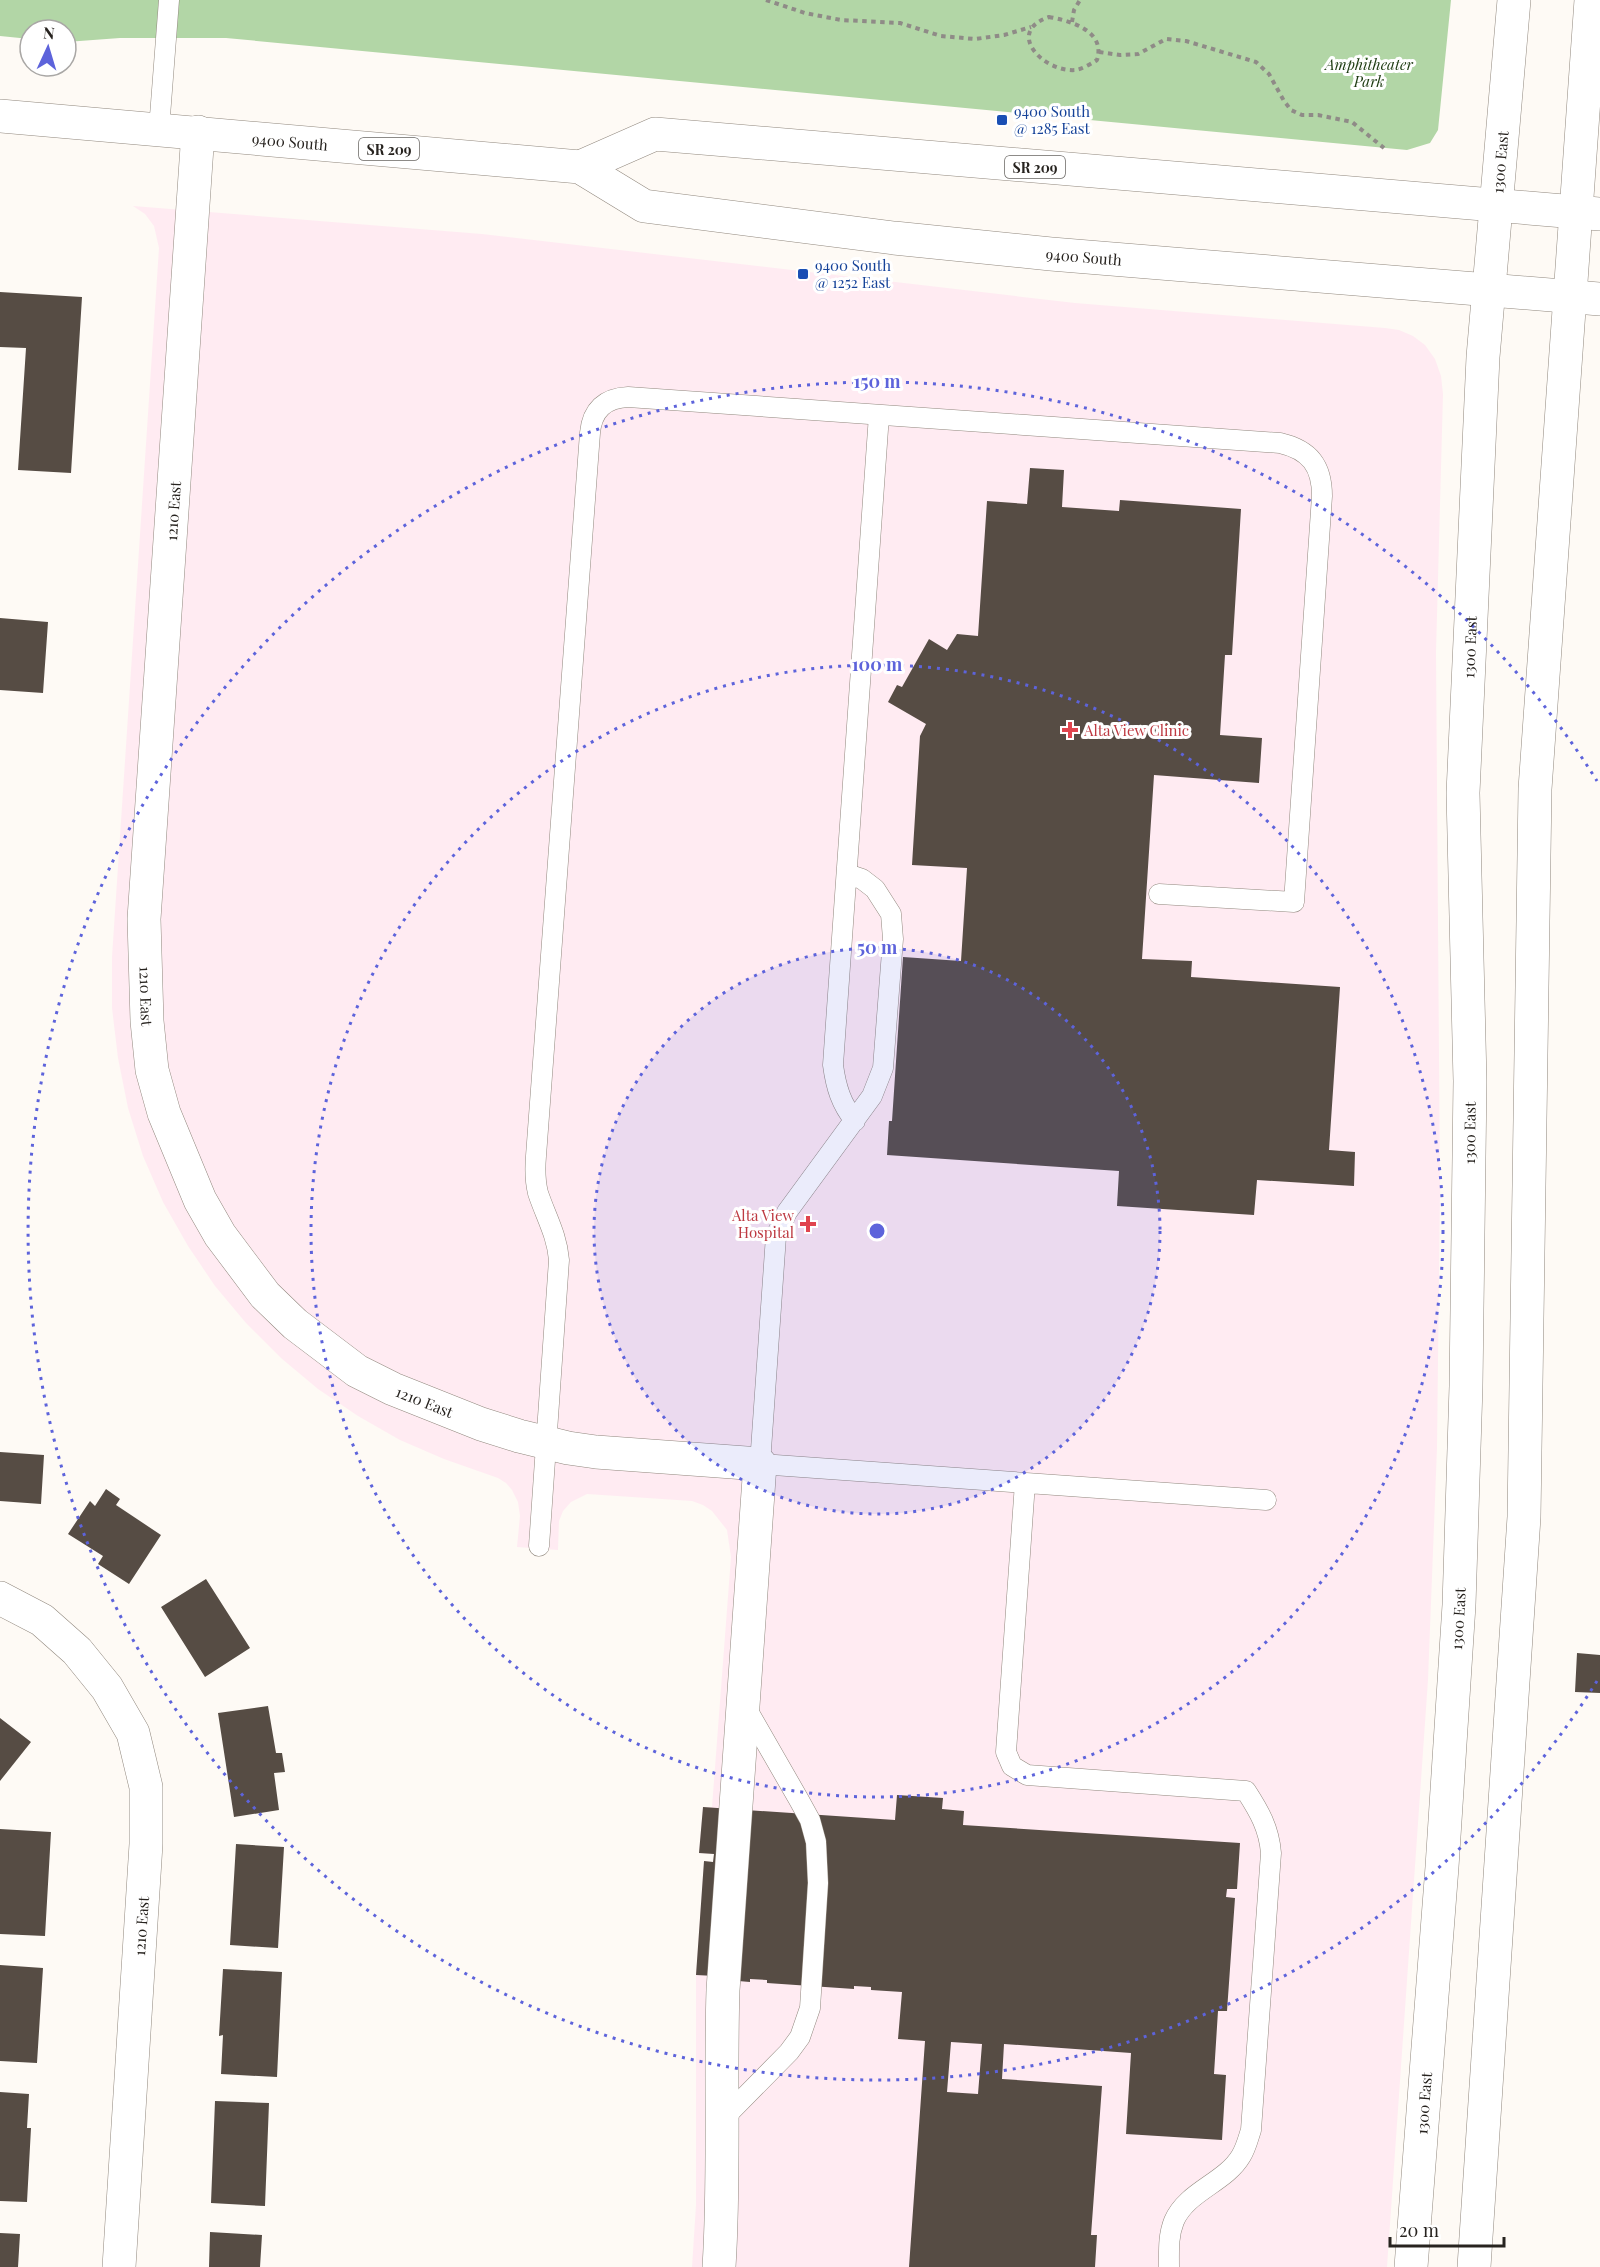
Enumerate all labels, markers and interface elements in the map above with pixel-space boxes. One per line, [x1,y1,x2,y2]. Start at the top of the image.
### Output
north arrow [18,18,78,78]
text: N [43,22,56,43]
park label: Amphitheater Park [1323,54,1413,91]
place label: 9400 South @ 1285 East [1014,101,1091,138]
marker: 9400 South @ 1285 East [995,113,1009,127]
street label: 9400 South [251,128,329,155]
street label: 1300 East [1487,129,1513,194]
road number: SR 209 [359,138,419,160]
road number: SR 209 [1005,156,1065,178]
street label: 9400 South [1045,244,1123,270]
place label: 9400 South @ 1252 East [815,255,891,292]
marker: 9400 South @ 1252 East [796,267,810,281]
text: 150 m [853,369,901,393]
street label: 1210 East [161,480,185,541]
street label: 1300 East [1458,615,1481,679]
text: 100 m [852,652,903,676]
place label: Alta View Clinic [1083,720,1189,740]
marker: Alta View Clinic [1061,721,1079,739]
text: 50 m [857,935,898,959]
street label: 1210 East [135,966,158,1028]
street label: 1300 East [1459,1101,1480,1164]
place label: Alta View Hospital [731,1205,794,1242]
marker: Alta View Hospital [799,1215,817,1233]
centre of rings [867,1221,887,1241]
street label: 1210 East [393,1381,457,1422]
street label: 1300 East [1446,1587,1470,1651]
street label: 1210 East [129,1895,153,1956]
street label: 1300 East [1411,2071,1436,2135]
scale bar [1390,2210,1504,2248]
text: 20 m [1399,2218,1439,2242]

